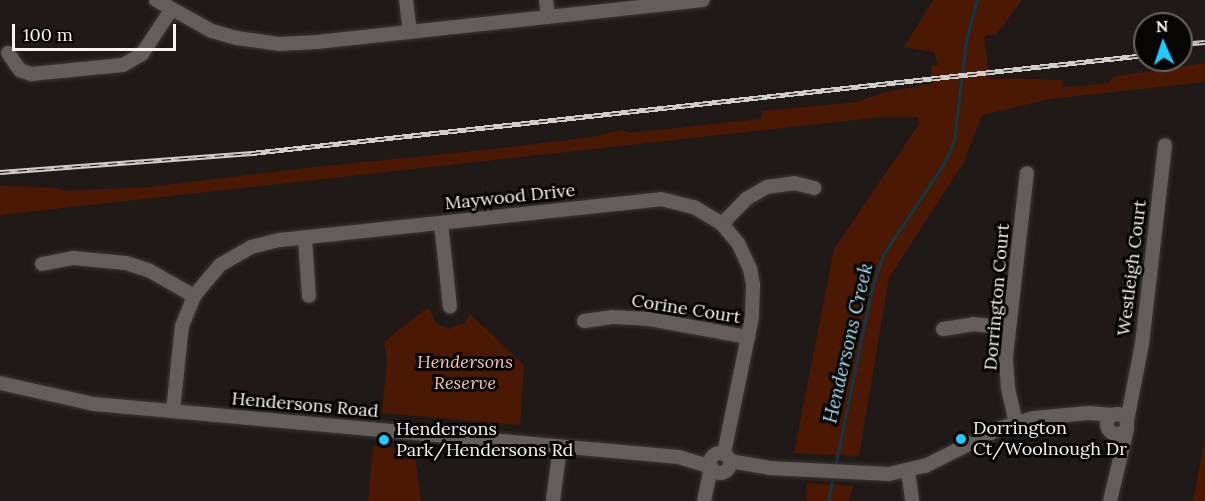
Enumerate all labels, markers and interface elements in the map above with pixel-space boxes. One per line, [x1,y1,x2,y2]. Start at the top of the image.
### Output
scale bar [15,12,178,50]
north arrow [1133,12,1193,72]
text: N [1155,16,1169,36]
text: 100 m [23,23,73,46]
street label: Maywood Drive [444,179,576,215]
street label: Westleigh Court [1113,199,1151,337]
street label: Dorrington Court [980,223,1014,371]
water label: Hendersons Creek [817,261,877,425]
street label: Corine Court [630,290,742,328]
park label: Hendersons Reserve [417,352,513,394]
street label: Hendersons Road [231,388,379,422]
place label: Dorrington Ct/Woolnough Dr [973,418,1127,460]
place label: Hendersons Park/Hendersons Rd [396,419,573,462]
marker: Dorrington Ct/Woolnough Dr [954,432,968,446]
marker: Hendersons Park/Hendersons Rd [377,433,391,447]

